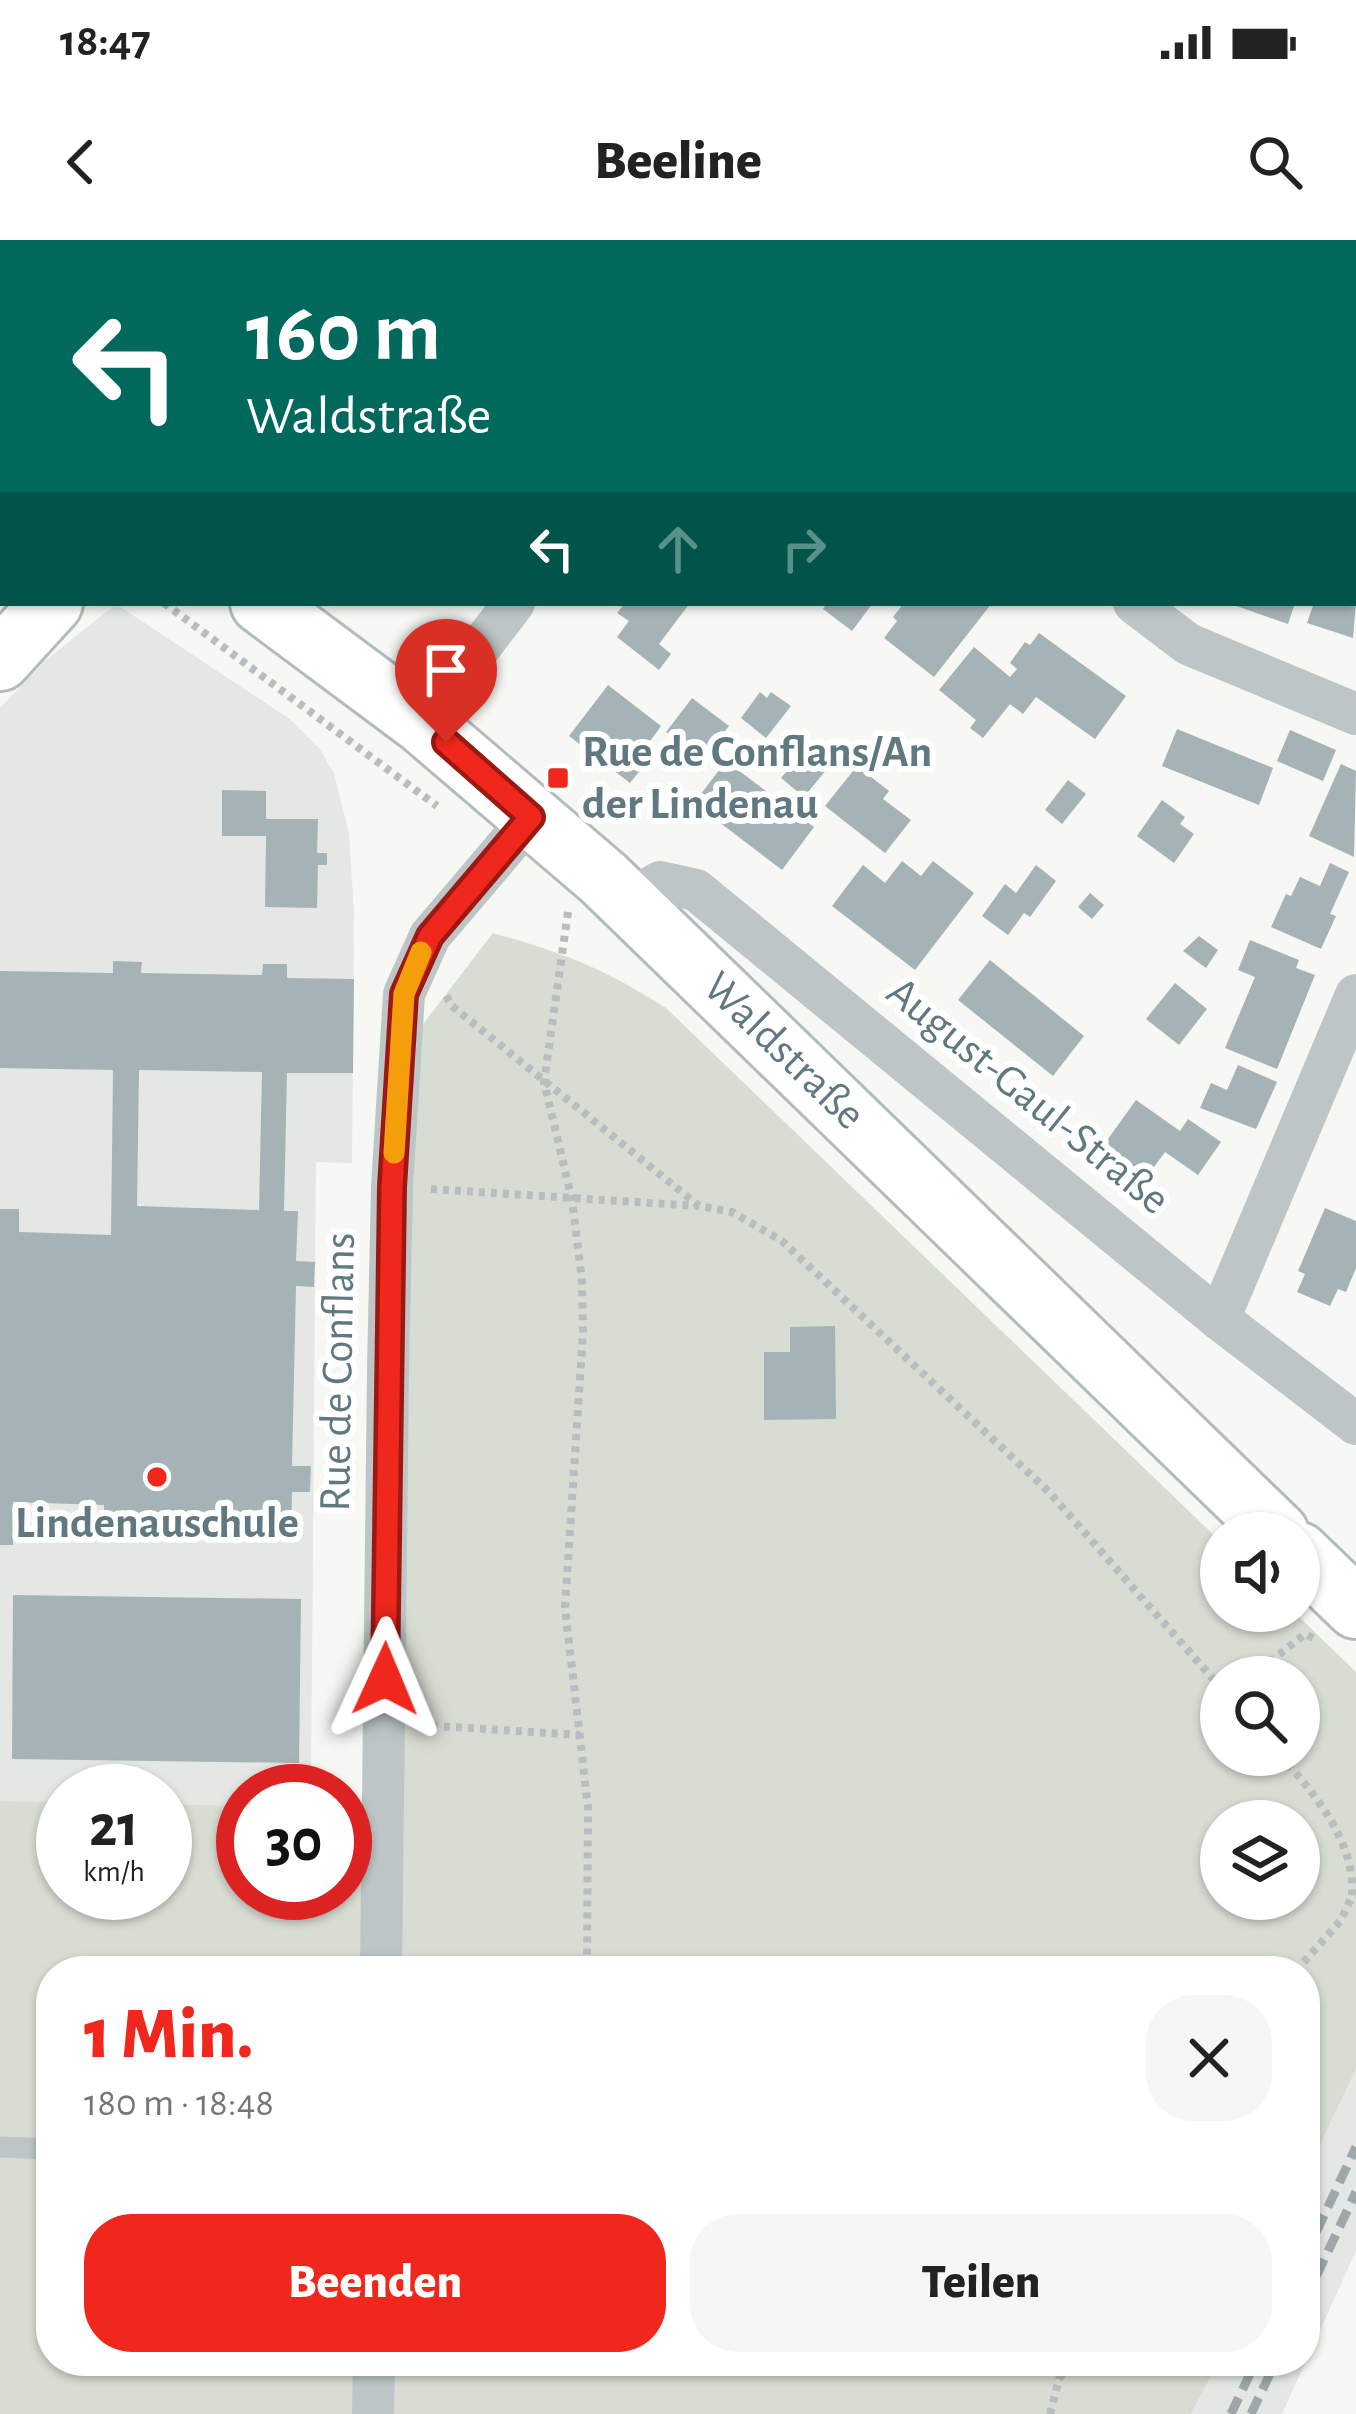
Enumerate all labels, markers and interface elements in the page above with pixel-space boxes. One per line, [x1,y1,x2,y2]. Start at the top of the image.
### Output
text: 18:47 [60,19,151,64]
icon: back [48,129,114,195]
icon: search [1242,129,1308,195]
text: Beeline [594,135,762,189]
icon: left [48,288,204,444]
text: 160 m [246,292,441,376]
text: Waldstraße [246,390,491,444]
icon: left [519,516,585,582]
icon: ahead [645,516,711,582]
icon: right [771,516,837,582]
pin [395,619,497,742]
icon: arrive [413,637,479,703]
place label: Rue de Conflans/An der Lindenau [582,730,932,827]
marker: Rue de Conflans/An der Lindenau [545,765,571,791]
street label: Waldstraße [695,964,873,1138]
street label: August-Gaul-Straße [878,969,1178,1223]
street label: Rue de Conflans [313,1232,363,1512]
marker: Lindenauschule [144,1464,170,1490]
place label: Lindenauschule [15,1501,299,1546]
map controls [1200,1512,1320,1920]
button: sound [1200,1512,1320,1632]
position arrow [322,1616,448,1742]
button: search [1200,1656,1320,1776]
speed limit sign: 30 [216,1764,372,1920]
text: 21 [89,1797,139,1857]
button: layers [1200,1800,1320,1920]
text: km/h [83,1857,145,1887]
button: close [1146,1995,1272,2121]
text: 1 Min. [84,1999,253,2071]
text: 180 m · 18:48 [84,2084,274,2123]
button: Beenden [84,2214,666,2352]
button: Teilen [690,2214,1272,2352]

